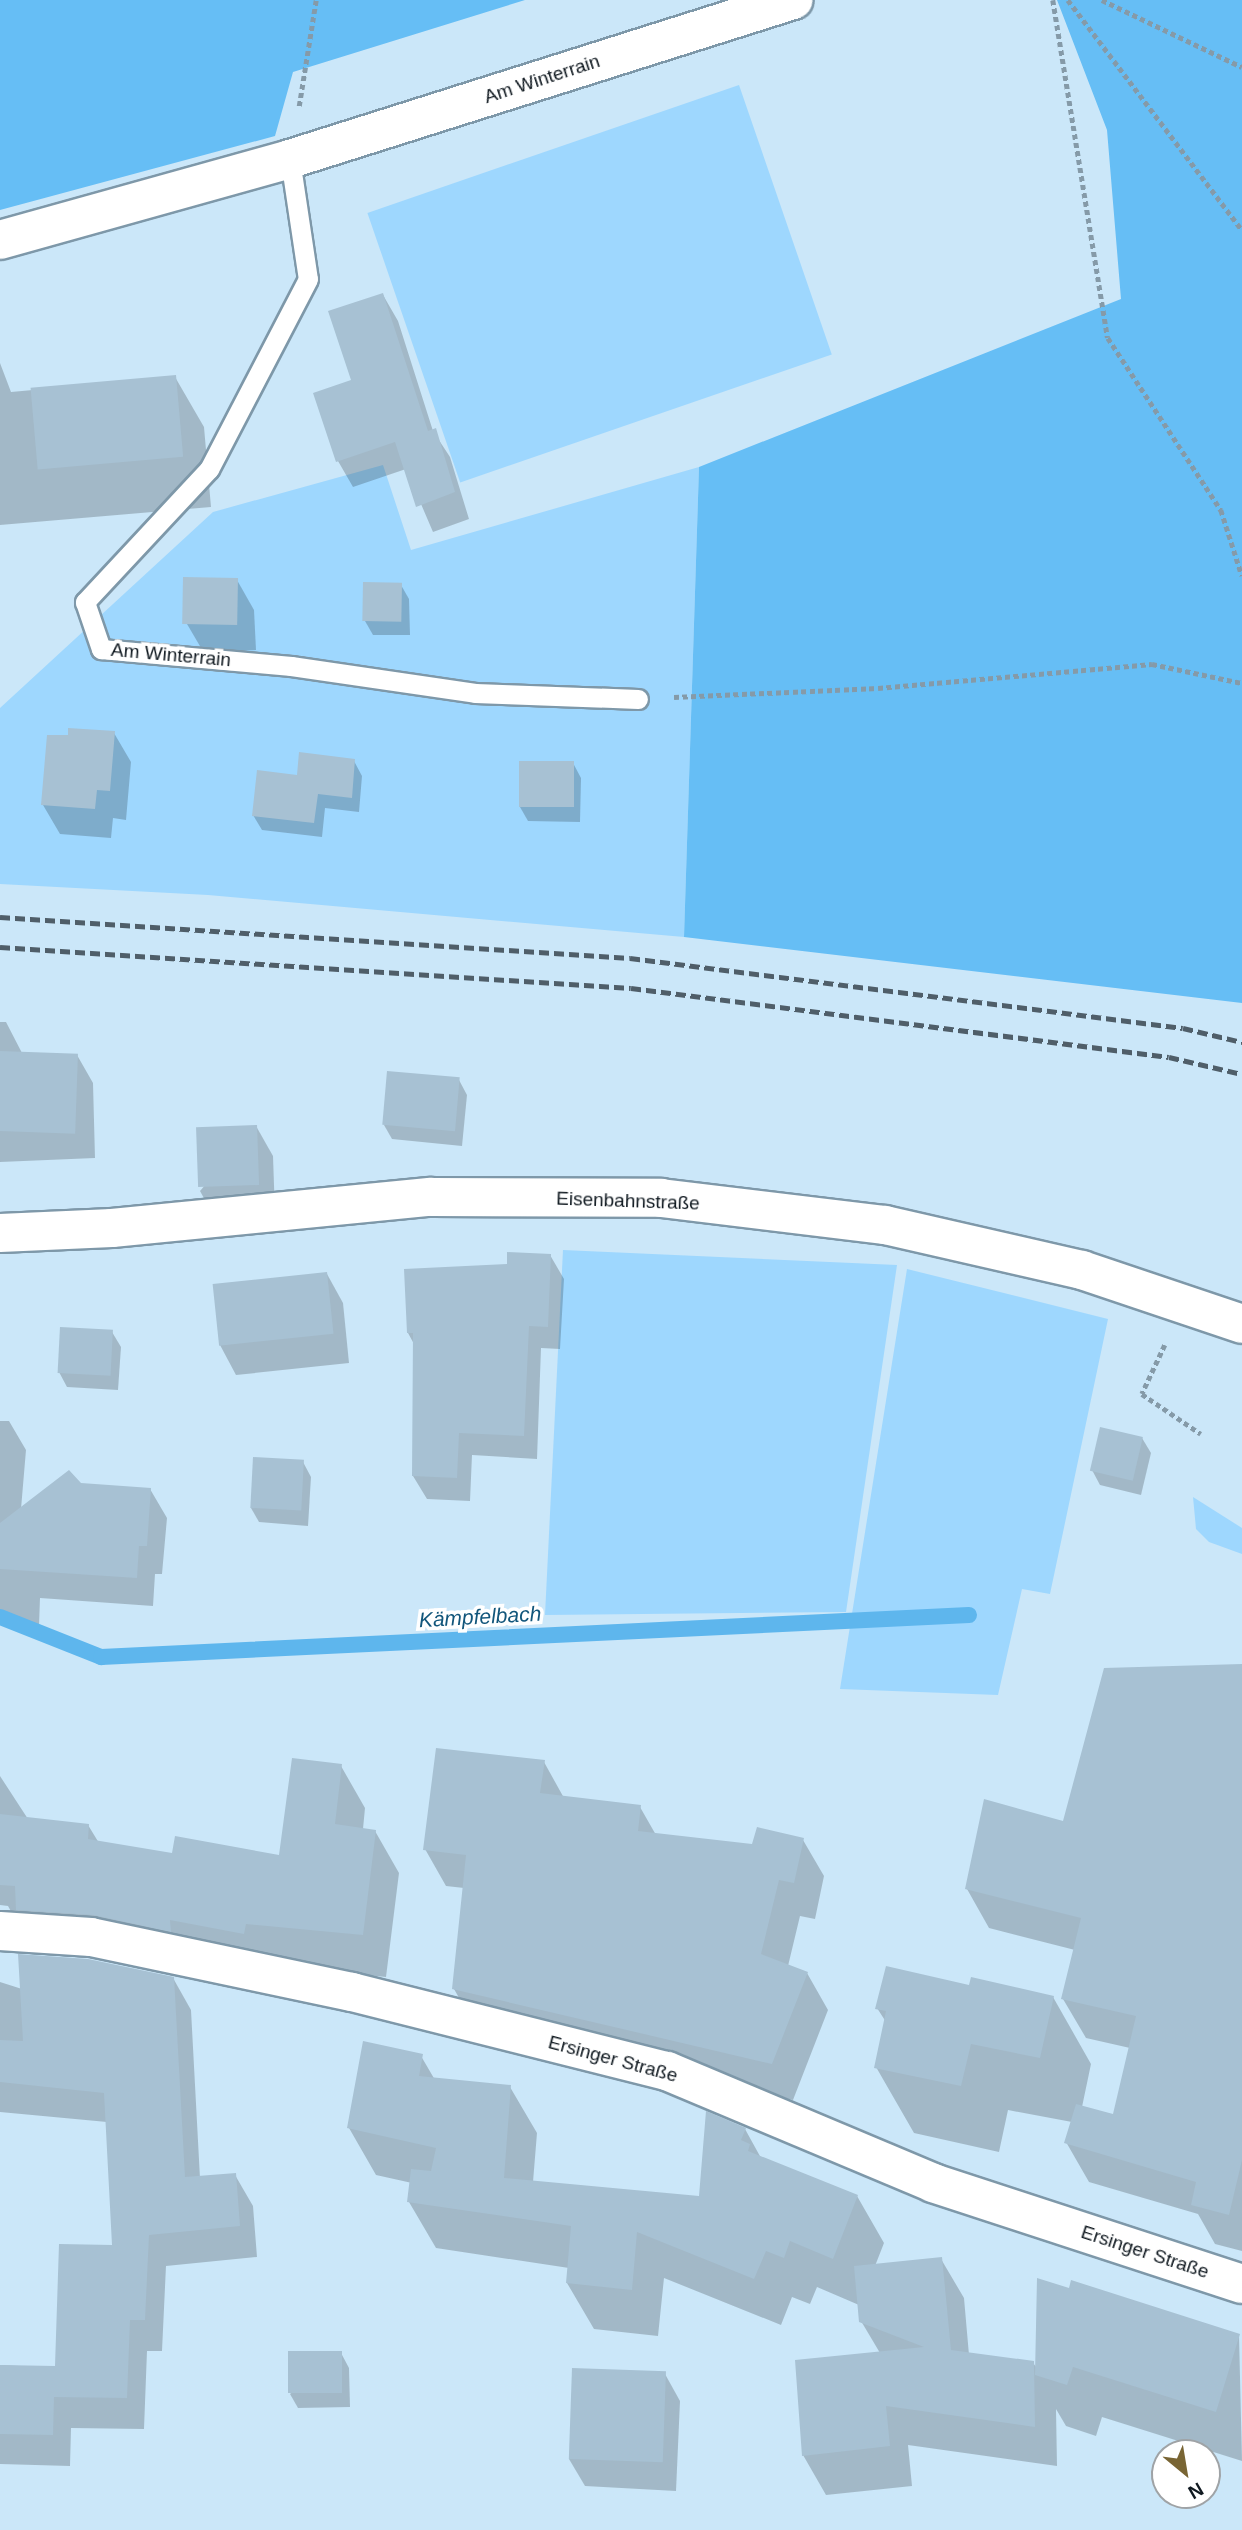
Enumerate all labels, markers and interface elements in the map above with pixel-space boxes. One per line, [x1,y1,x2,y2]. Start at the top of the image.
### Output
street label: Am Winterrain [481,50,603,108]
street label: Am Winterrain [110,638,232,672]
street label: Eisenbahnstraße [556,1187,700,1215]
water label: Kämpfelbach [418,1601,542,1633]
street label: Ersinger Straße [546,2031,680,2087]
street label: Ersinger Straße [1078,2221,1212,2283]
north arrow [1151,2439,1221,2509]
text: N [1185,2478,1207,2503]

